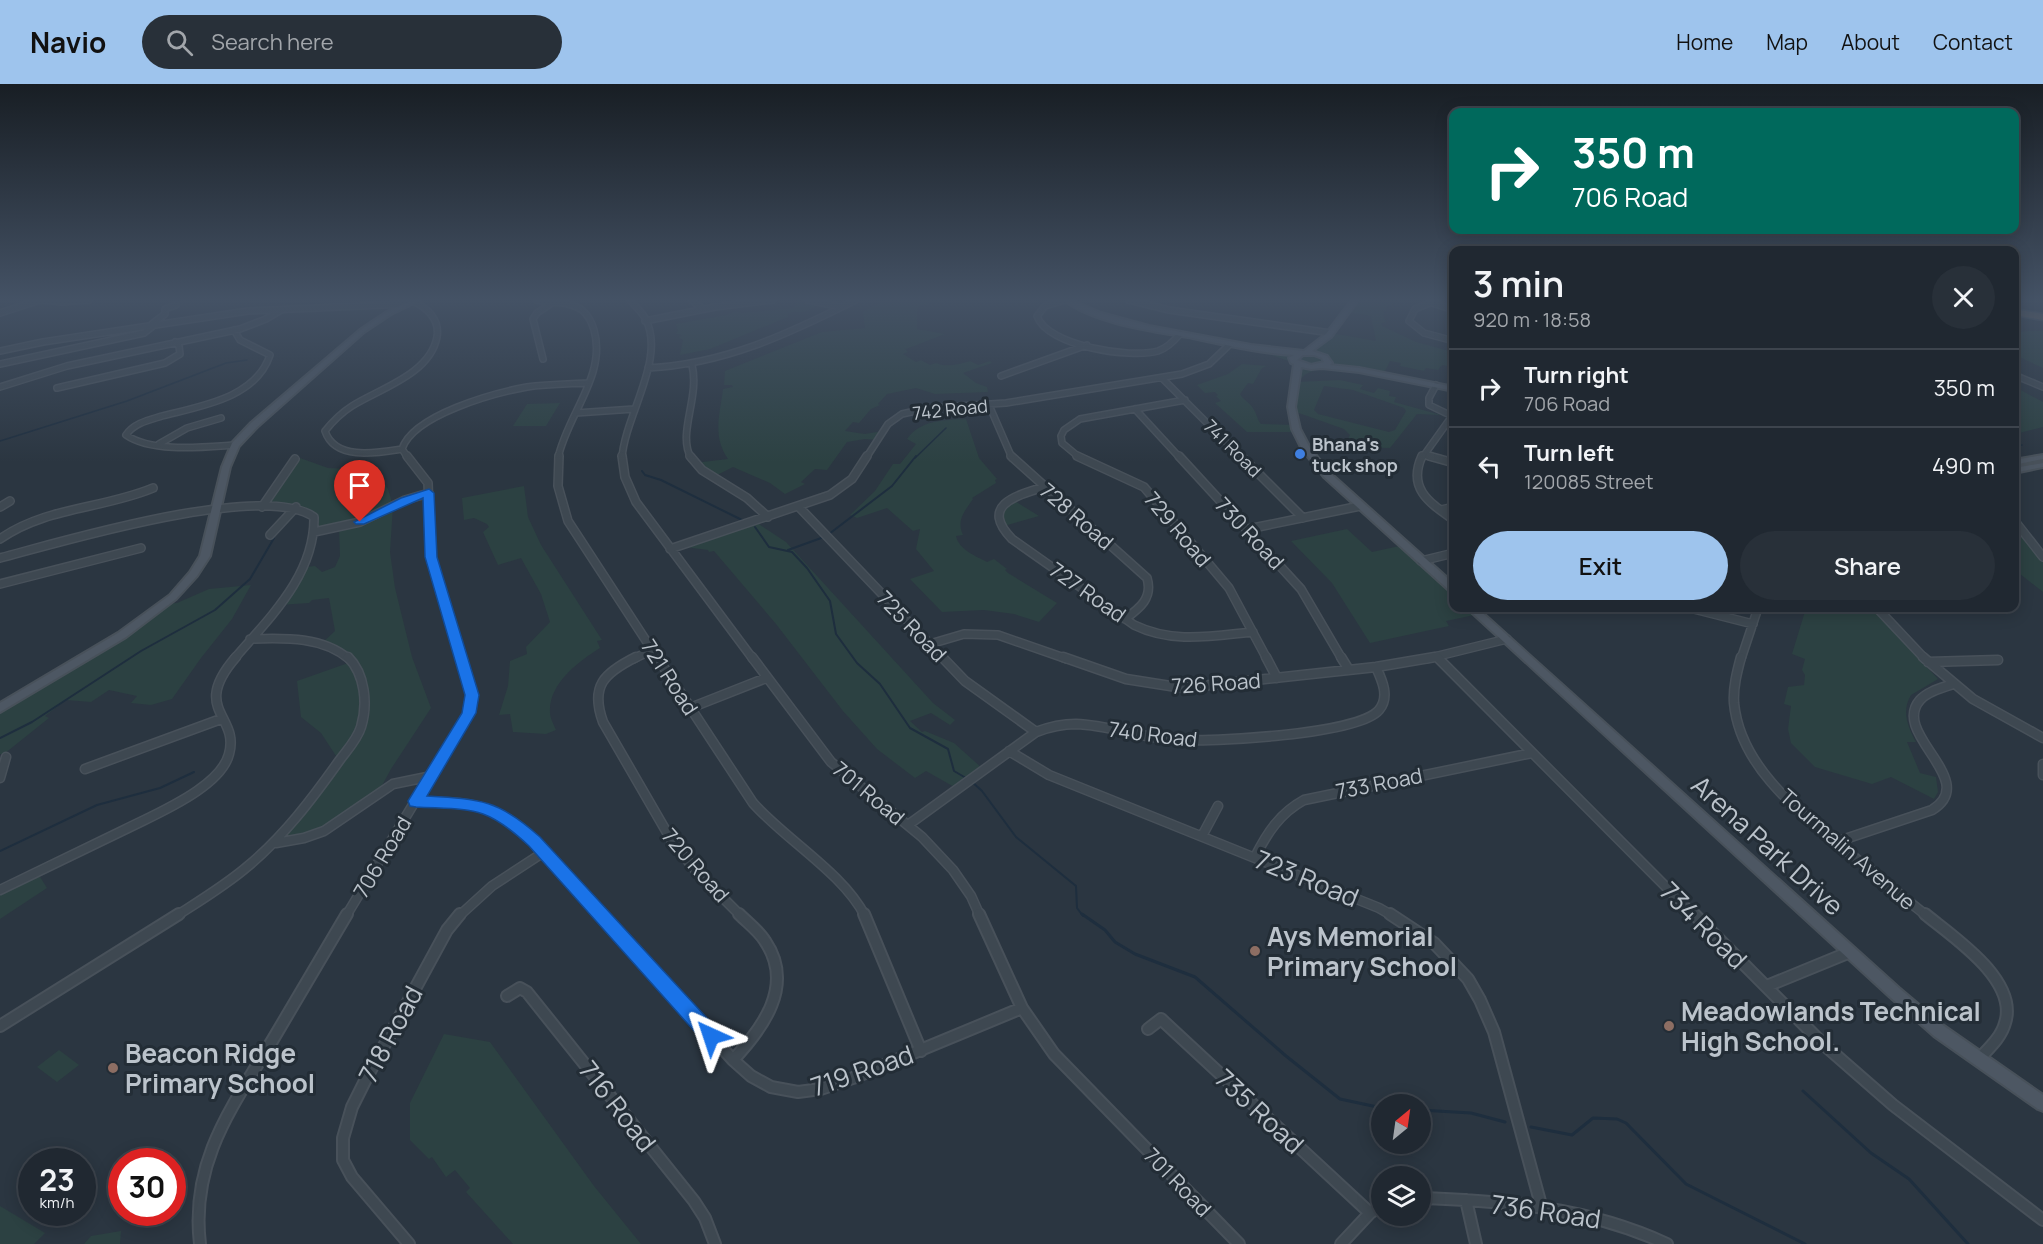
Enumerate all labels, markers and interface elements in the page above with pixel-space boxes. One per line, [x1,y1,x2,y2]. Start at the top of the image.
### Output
search box [142,15,562,69]
text: Navio [30,23,106,61]
icon: search [163,26,196,59]
text: Search here [211,27,334,57]
text: Home [1676,28,1733,56]
text: Map [1766,28,1808,56]
text: About [1841,28,1900,56]
text: Contact [1933,28,2013,56]
text: 350 m [1572,123,1695,181]
icon: right [1473,132,1551,210]
text: 706 Road [1572,178,1688,215]
text: 3 min [1473,259,1564,308]
button: close [1932,266,1995,329]
text: 920 m · 18:58 [1473,306,1591,333]
text: Turn right [1524,360,1629,390]
icon: right [1473,372,1506,405]
text: 350 m [1934,373,1995,403]
text: 706 Road [1524,390,1610,417]
street label: 742 Road [911,393,989,425]
street label: 741 Road [1199,414,1267,482]
place label: Bhana's tuck shop [1312,432,1398,477]
text: Turn left [1524,438,1614,468]
marker: Bhana's tuck shop [1293,447,1307,461]
icon: left [1473,450,1506,483]
text: 490 m [1932,451,1995,481]
pin [334,460,385,522]
text: 120085 Street [1524,468,1654,495]
icon: arrive [343,469,376,502]
street label: 728 Road [1034,476,1120,556]
street label: 729 Road [1139,486,1217,572]
street label: 730 Road [1209,491,1291,575]
button: Exit [1473,531,1728,600]
button: Share [1740,531,1995,600]
street label: 727 Road [1044,556,1132,628]
street label: 725 Road [871,584,953,668]
street label: 721 Road [635,634,705,720]
street label: 726 Road [1170,666,1262,700]
street label: 740 Road [1107,715,1199,753]
street label: 701 Road [827,755,911,831]
street label: 733 Road [1333,761,1425,805]
street label: Arena Park Drive [1684,767,1852,923]
street label: Tourmalin Avenue [1774,782,1922,916]
street label: 706 Road [347,811,417,903]
street label: 720 Road [656,822,736,908]
street label: 723 Road [1250,841,1364,915]
street label: 734 Road [1653,874,1755,976]
place label: Ays Memorial Primary School [1267,918,1457,984]
marker: Ays Memorial Primary School [1248,944,1262,958]
street label: 718 Road [349,979,431,1089]
place label: Meadowlands Technical High School. [1681,993,1981,1059]
position arrow [679,1004,743,1068]
marker: Meadowlands Technical High School. [1662,1019,1676,1033]
place label: Beacon Ridge Primary School [125,1035,315,1101]
street label: 719 Road [806,1036,918,1104]
street label: 716 Road [571,1053,665,1159]
marker: Beacon Ridge Primary School [106,1061,120,1075]
street label: 735 Road [1208,1061,1312,1161]
north arrow [1371,1094,1431,1154]
map controls [1371,1094,1431,1226]
street label: 701 Road [1138,1142,1218,1222]
speed limit sign: 30 [108,1148,186,1226]
text: 23 [39,1159,75,1200]
button: layers [1371,1166,1431,1226]
street label: 736 Road [1489,1185,1603,1237]
text: km/h [40,1192,74,1213]

